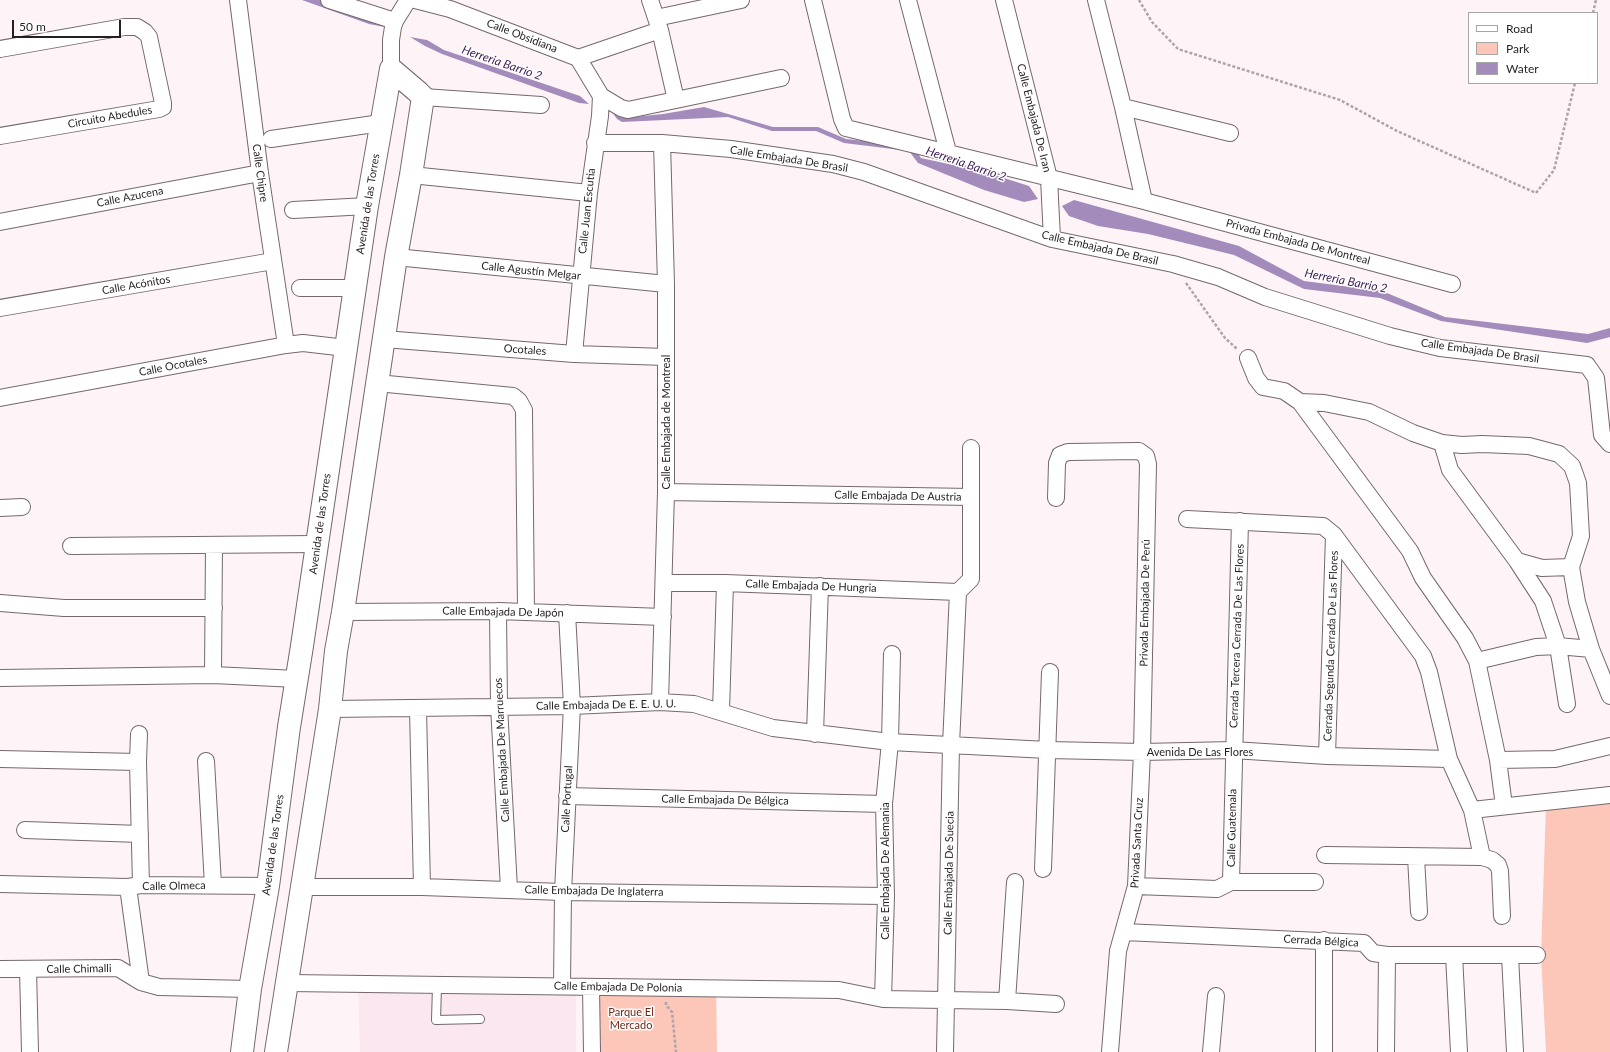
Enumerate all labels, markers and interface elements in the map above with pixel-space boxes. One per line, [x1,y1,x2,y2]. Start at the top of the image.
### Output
scale bar [14,12,123,38]
legend [1468,12,1598,84]
street label: Calle Obsidiana [485,16,559,56]
text: 50 m [19,19,46,34]
text: Road [1506,21,1533,36]
text: Park [1506,41,1529,56]
water label: Herreria Barrio 2 [460,43,544,83]
text: Water [1506,61,1539,76]
street label: Calle Embajada De Iran [1014,62,1054,174]
street label: Circuito Abedules [67,103,153,131]
street label: Calle Chipre [249,143,271,203]
street label: Calle Embajada De Brasil [729,143,849,175]
water label: Herreria Barrio 2 [924,144,1008,184]
street label: Avenida de las Torres [354,153,382,255]
street label: Calle Juan Escutia [576,167,598,255]
street label: Calle Azucena [95,184,165,210]
street label: Privada Embajada De Montreal [1224,216,1372,268]
street label: Calle Embajada De Brasil [1040,228,1160,268]
street label: Calle Agustín Melgar [481,259,581,283]
water label: Herreria Barrio 2 [1303,266,1389,296]
street label: Calle Acónitos [101,273,171,297]
street label: Calle Embajada De Brasil [1420,336,1540,366]
street label: Ocotales [503,342,547,358]
street label: Calle Ocotales [138,353,208,379]
street label: Calle Embajada de Montreal [659,355,673,489]
street label: Avenida de las Torres [306,473,334,575]
street label: Calle Embajada De Austria [834,488,962,504]
street label: Privada Embajada De Perú [1137,539,1153,667]
street label: Cerrada Tercera Cerrada De Las Flores [1227,544,1247,728]
street label: Cerrada Segunda Cerrada De Las Flores [1321,550,1341,742]
street label: Calle Embajada De Hungria [745,577,877,595]
street label: Calle Embajada De Japón [442,604,564,620]
street label: Calle Embajada De Marruecos [492,677,512,823]
street label: Calle Embajada De E. E. U. U. [536,697,676,713]
street label: Avenida De Las Flores [1147,745,1253,759]
street label: Calle Portugal [559,765,575,833]
street label: Calle Guatemala [1225,789,1239,867]
street label: Calle Embajada De Bélgica [661,792,789,808]
street label: Avenida de las Torres [259,794,287,896]
street label: Privada Santa Cruz [1128,797,1146,889]
street label: Calle Embajada De Alemania [878,802,892,940]
street label: Calle Embajada De Suecia [941,811,957,935]
street label: Calle Olmeca [142,879,206,893]
street label: Calle Embajada De Inglaterra [524,883,664,899]
street label: Cerrada Bélgica [1283,932,1359,950]
street label: Calle Chimalli [46,962,112,976]
street label: Calle Embajada De Polonia [554,979,682,995]
park label: Parque El Mercado [608,1005,654,1031]

